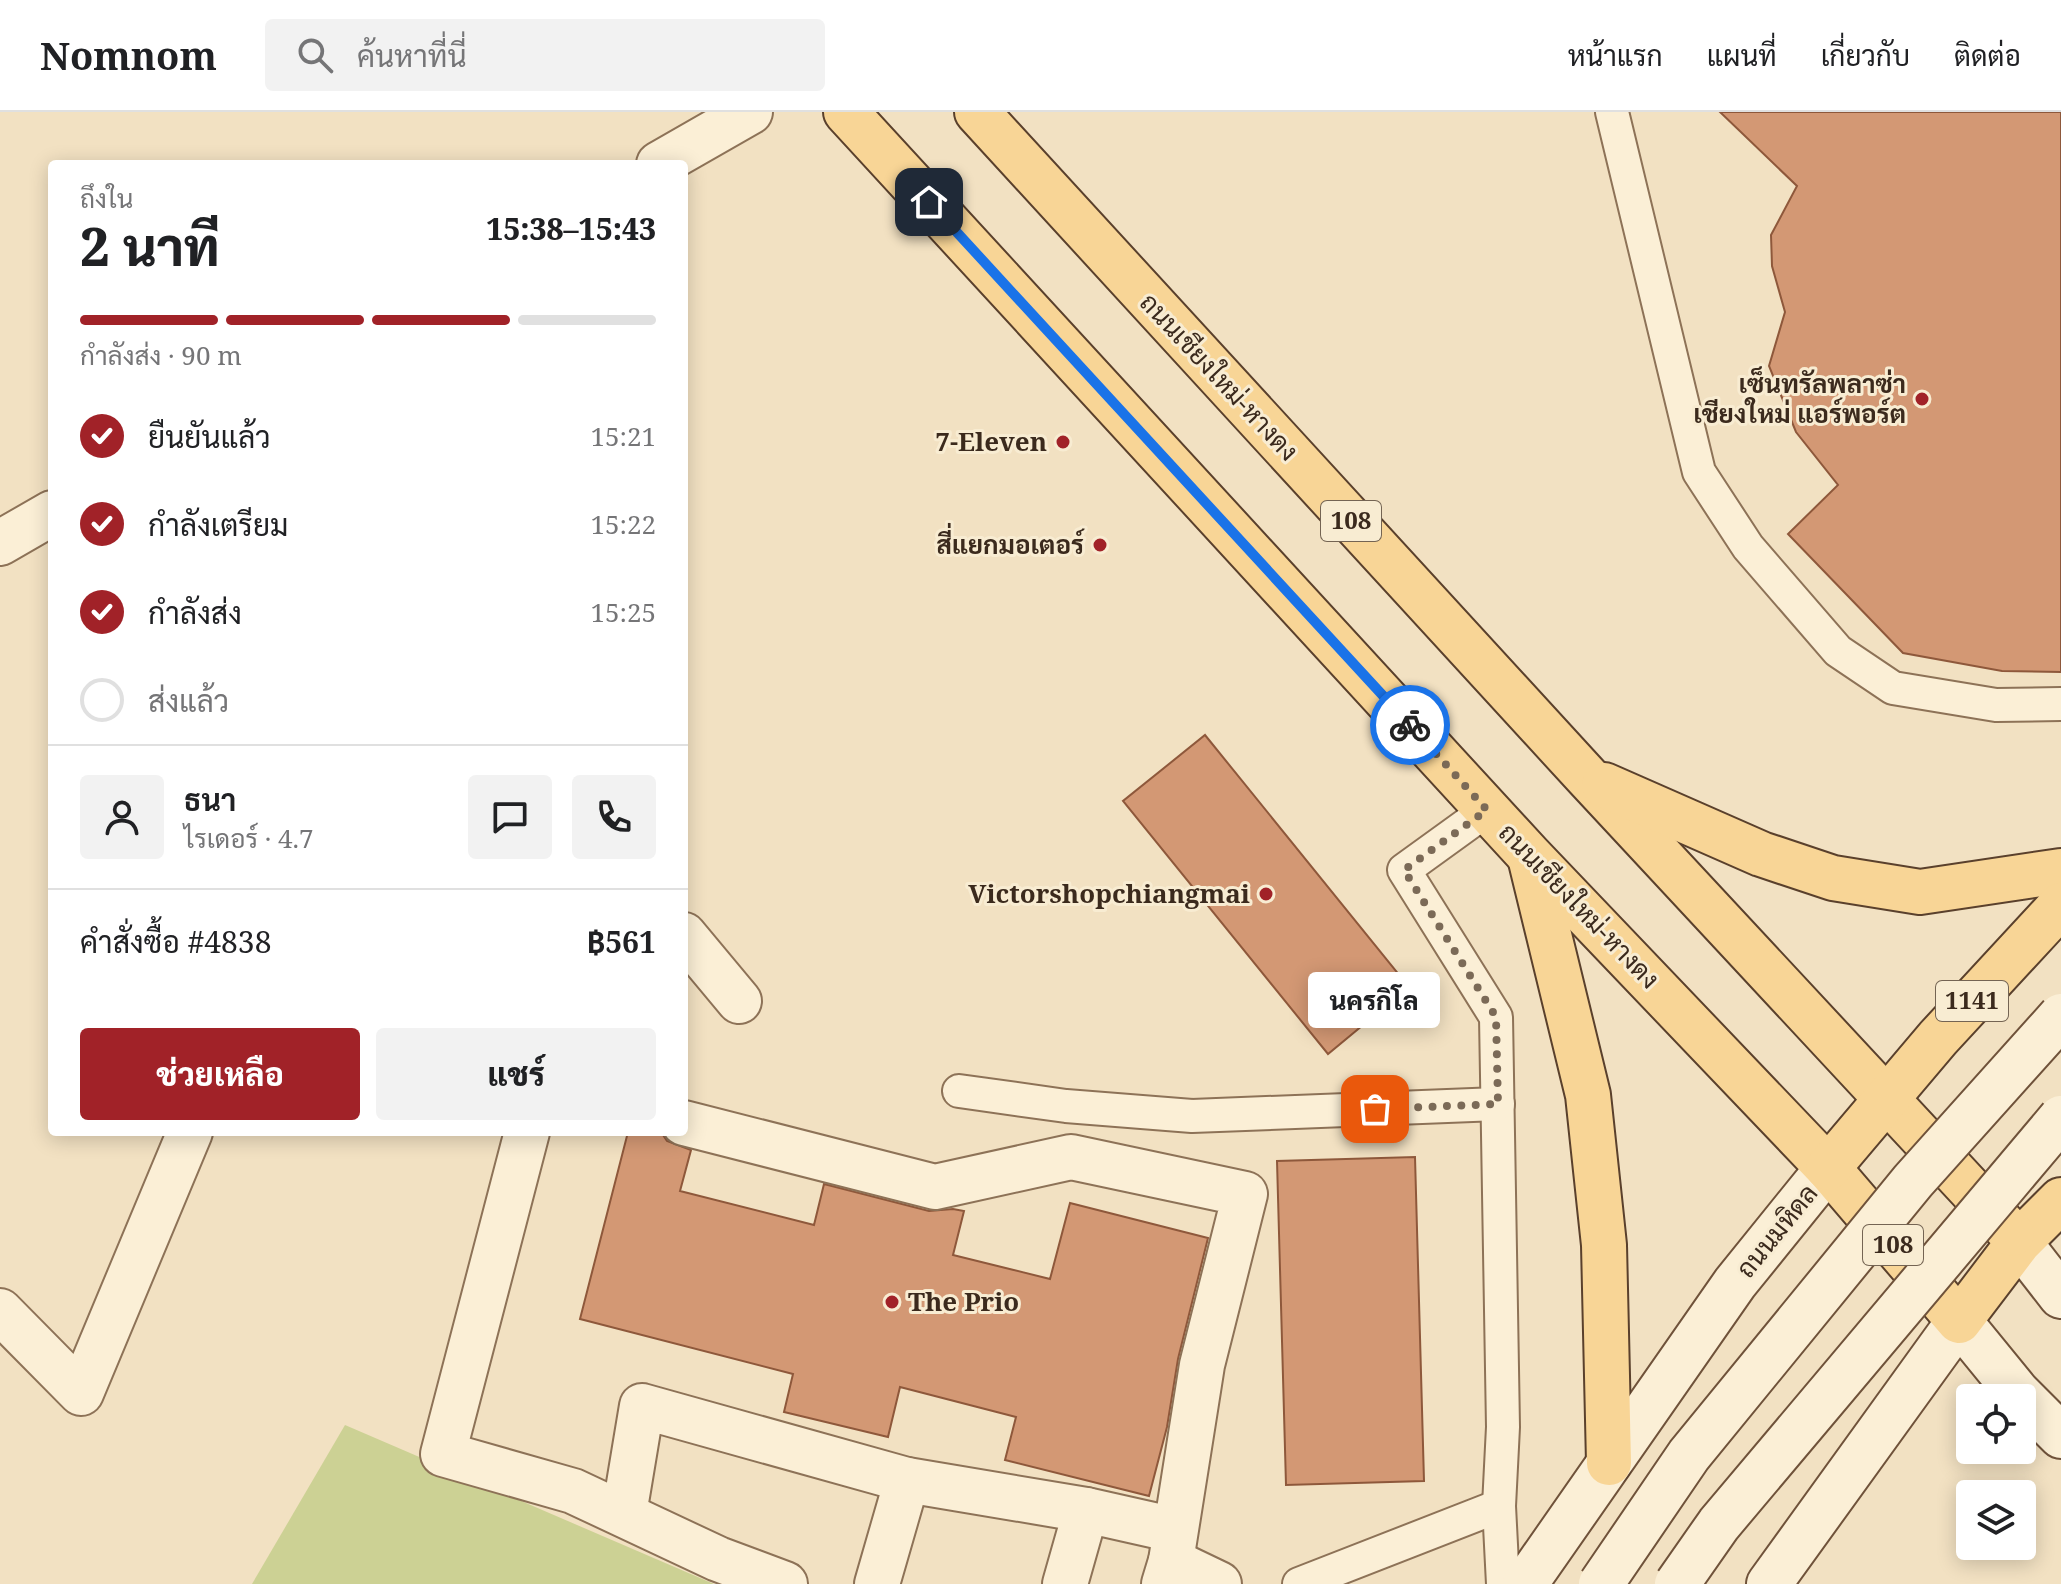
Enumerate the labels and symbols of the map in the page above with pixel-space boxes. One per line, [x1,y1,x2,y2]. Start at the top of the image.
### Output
pin [895,168,963,236]
street label: ถนนเชียงใหม่-หางดง [1132,285,1307,468]
place label: เซ็นทรัลพลาซ่า เชียงใหม่ แอร์พอร์ต [1693,365,1906,431]
marker: เซ็นทรัลพลาซ่า เชียงใหม่ แอร์พอร์ต [1913,390,1931,408]
place label: 7-Eleven [935,423,1047,459]
marker: 7-Eleven [1054,433,1072,451]
road number: 108 [1321,501,1381,541]
place label: สี่แยกมอเตอร์ [936,522,1086,562]
marker: สี่แยกมอเตอร์ [1091,536,1109,554]
courier [1370,685,1450,765]
street label: ถนนเชียงใหม่-หางดง [1491,815,1668,996]
place label: Victorshopchiangmai [968,875,1250,911]
marker: Victorshopchiangmai [1257,885,1275,903]
callout: นครกิโล [1309,973,1441,1029]
road number: 1141 [1936,981,2008,1021]
pin [1341,1075,1409,1143]
street label: ถนนมหิดล [1727,1176,1825,1285]
road number: 108 [1863,1225,1923,1265]
place label: The Prio [908,1283,1019,1319]
marker: The Prio [883,1293,901,1311]

